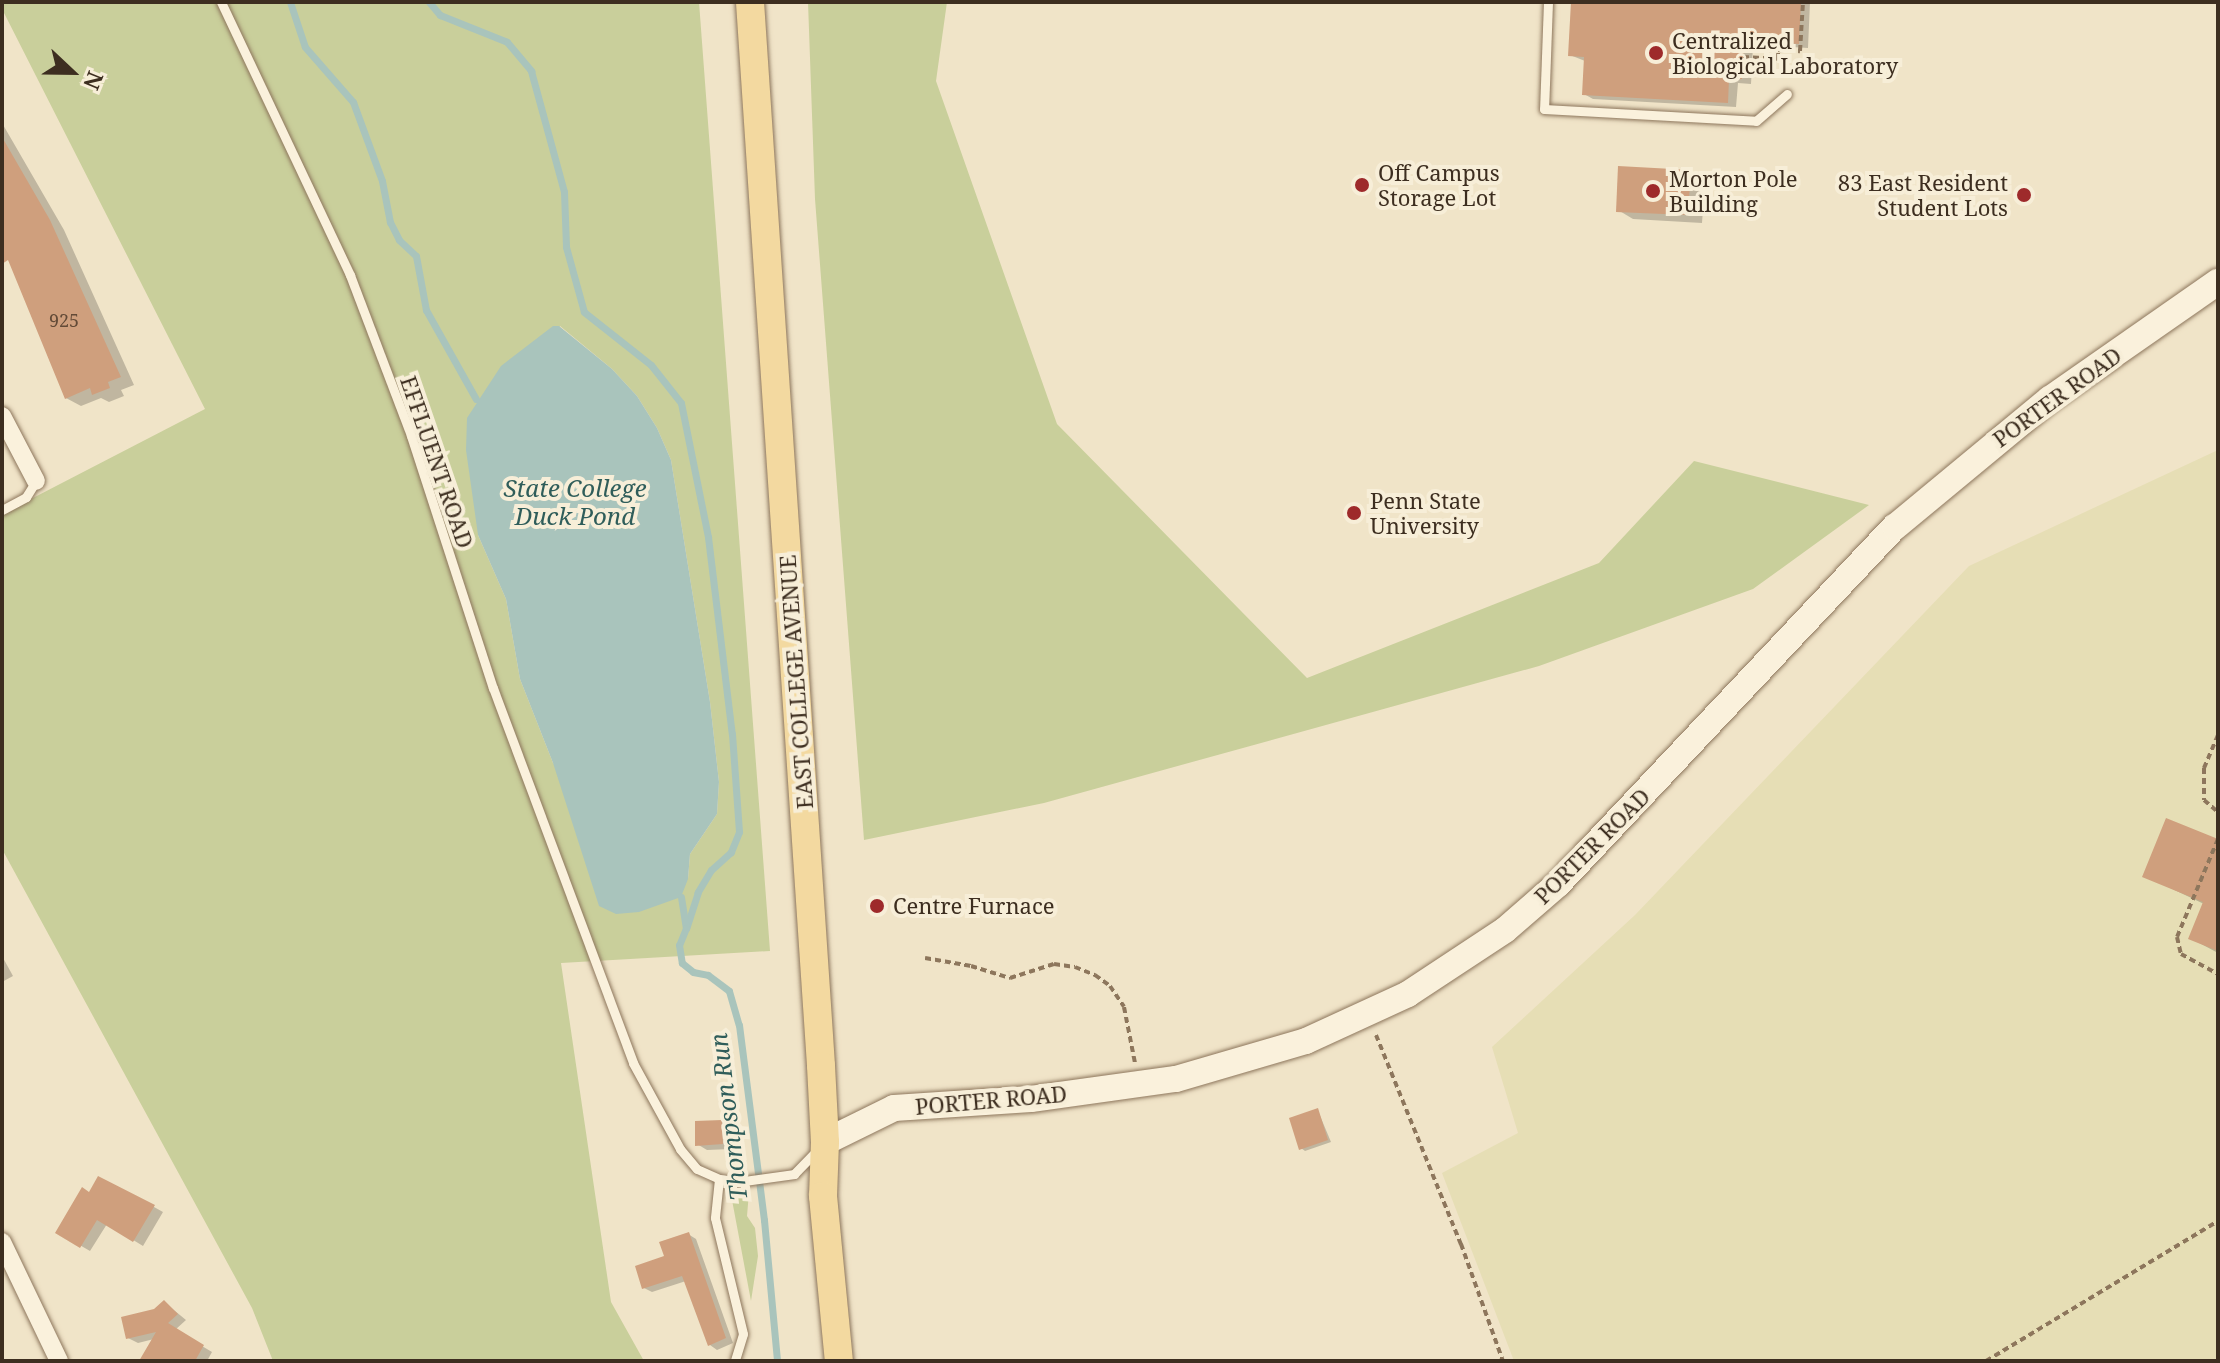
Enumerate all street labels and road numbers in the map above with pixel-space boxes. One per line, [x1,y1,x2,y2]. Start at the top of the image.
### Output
street label: PORTER ROAD [1988,342,2126,452]
street label: EFFLUENT ROAD [395,373,479,551]
street label: EAST COLLEGE AVENUE [774,554,818,810]
street label: PORTER ROAD [1529,783,1655,909]
street label: PORTER ROAD [914,1080,1068,1120]

